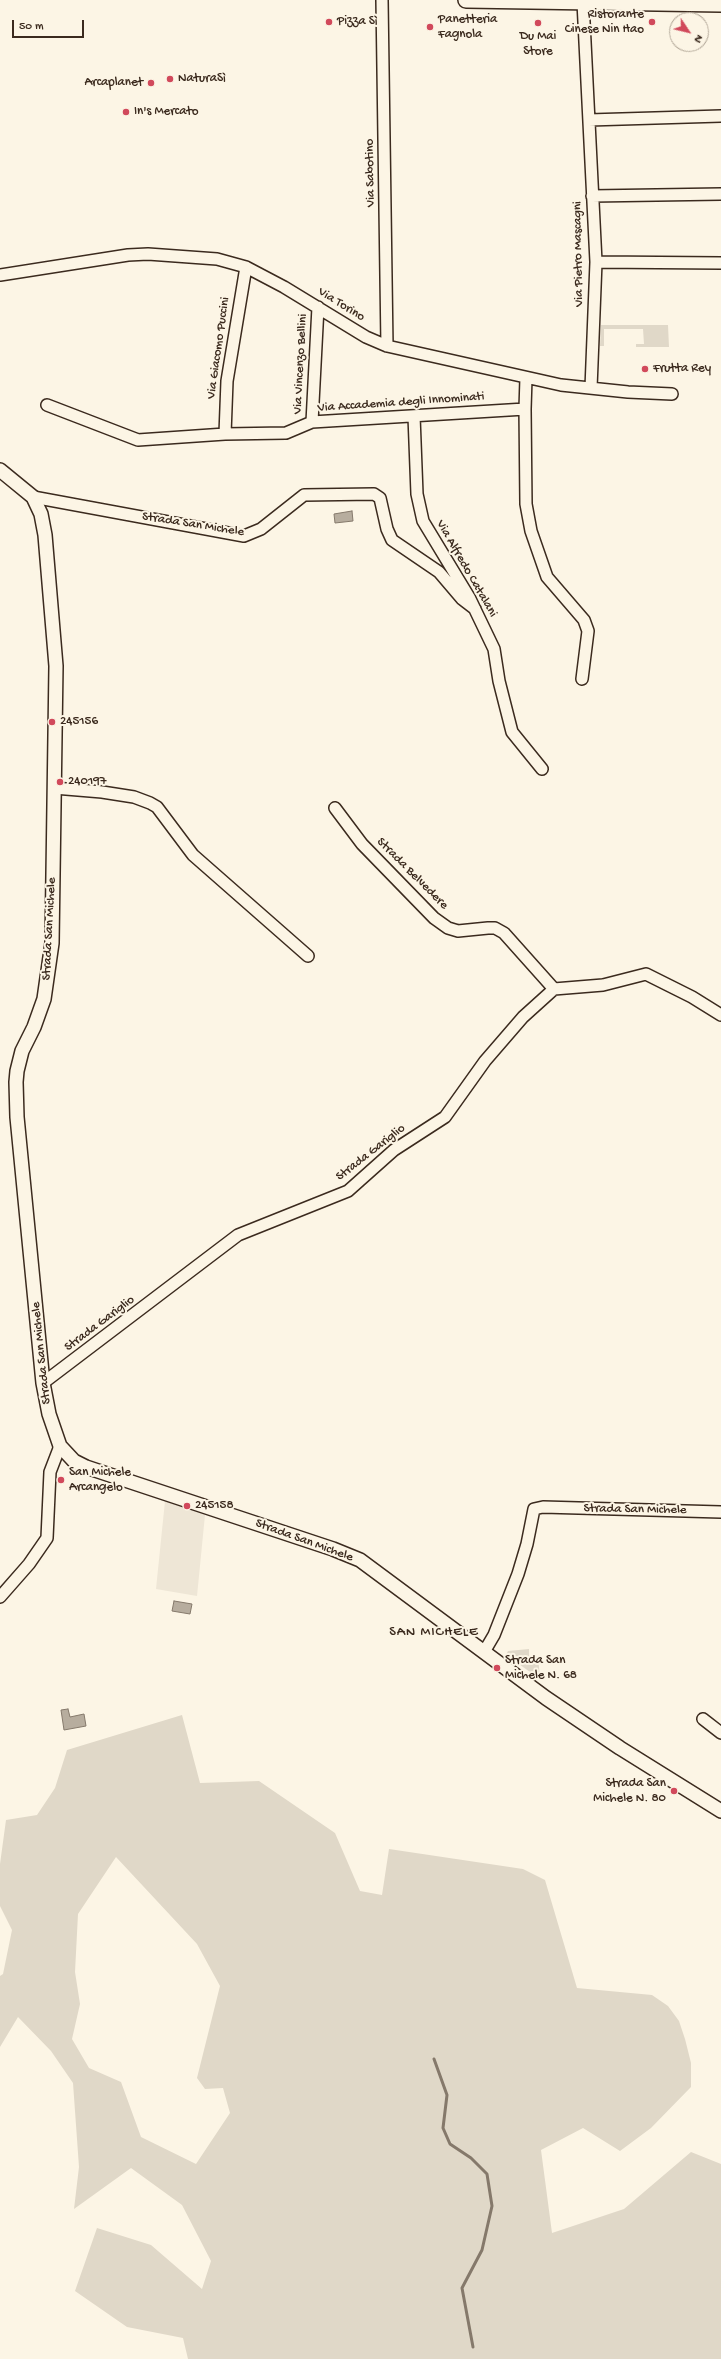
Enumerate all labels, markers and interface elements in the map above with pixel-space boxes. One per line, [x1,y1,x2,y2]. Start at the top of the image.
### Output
place label: Ristorante Cinese Nin Hao [565,7,644,38]
scale bar [14,12,86,38]
place label: Panetteria Fagnola [438,12,497,43]
north arrow [669,12,709,52]
place label: Pizza Sì [337,14,378,30]
marker: Pizza Sì [324,17,334,27]
marker: Ristorante Cinese Nin Hao [647,17,657,27]
marker: Du Mai Store [533,18,543,28]
text: 50 m [19,20,44,34]
marker: Panetteria Fagnola [425,22,435,32]
place label: Du Mai Store [520,29,556,60]
text: N [691,32,705,45]
place label: NaturaSì [178,71,226,87]
marker: NaturaSì [165,74,175,84]
place label: Arcaplanet [84,75,143,91]
marker: Arcaplanet [146,78,156,88]
place label: In's Mercato [134,104,198,120]
marker: In's Mercato [121,107,131,117]
street label: Via Sabotino [363,139,379,207]
street label: Via Pietro Mascagni [570,201,588,307]
street label: Via Torino [315,284,367,326]
street label: Via Giacomo Puccini [204,296,234,400]
street label: Via Vincenzo Bellini [291,313,311,415]
place label: Frutta Rey [653,361,711,377]
marker: Frutta Rey [640,364,650,374]
street label: Via Accademia degli Innominati [317,389,485,417]
street label: Strada San Michele [141,509,245,541]
street label: Via Alfredo Catalani [432,518,500,620]
place label: 245156 [60,714,98,730]
marker: 245156 [47,717,57,727]
place label: 240197 [68,774,106,790]
marker: 240197 [55,777,65,787]
street label: Strada Belvedere [373,835,451,913]
street label: Strada San Michele [40,877,60,981]
street label: Strada Gariglio [333,1121,409,1185]
street label: Strada Gariglio [62,1293,138,1355]
street label: Strada San Michele [29,1301,55,1405]
place label: San Michele Arcangelo [69,1465,131,1496]
marker: San Michele Arcangelo [56,1475,66,1485]
place label: 245158 [195,1498,234,1514]
marker: 245158 [182,1501,192,1511]
street label: Strada San Michele [583,1501,687,1519]
street label: Strada San Michele [253,1516,355,1566]
district label: SAN MICHELE [389,1625,479,1641]
place label: Strada San Michele N. 68 [505,1653,577,1684]
marker: Strada San Michele N. 68 [492,1663,502,1673]
place label: Strada San Michele N. 80 [593,1776,666,1807]
marker: Strada San Michele N. 80 [669,1786,679,1796]

